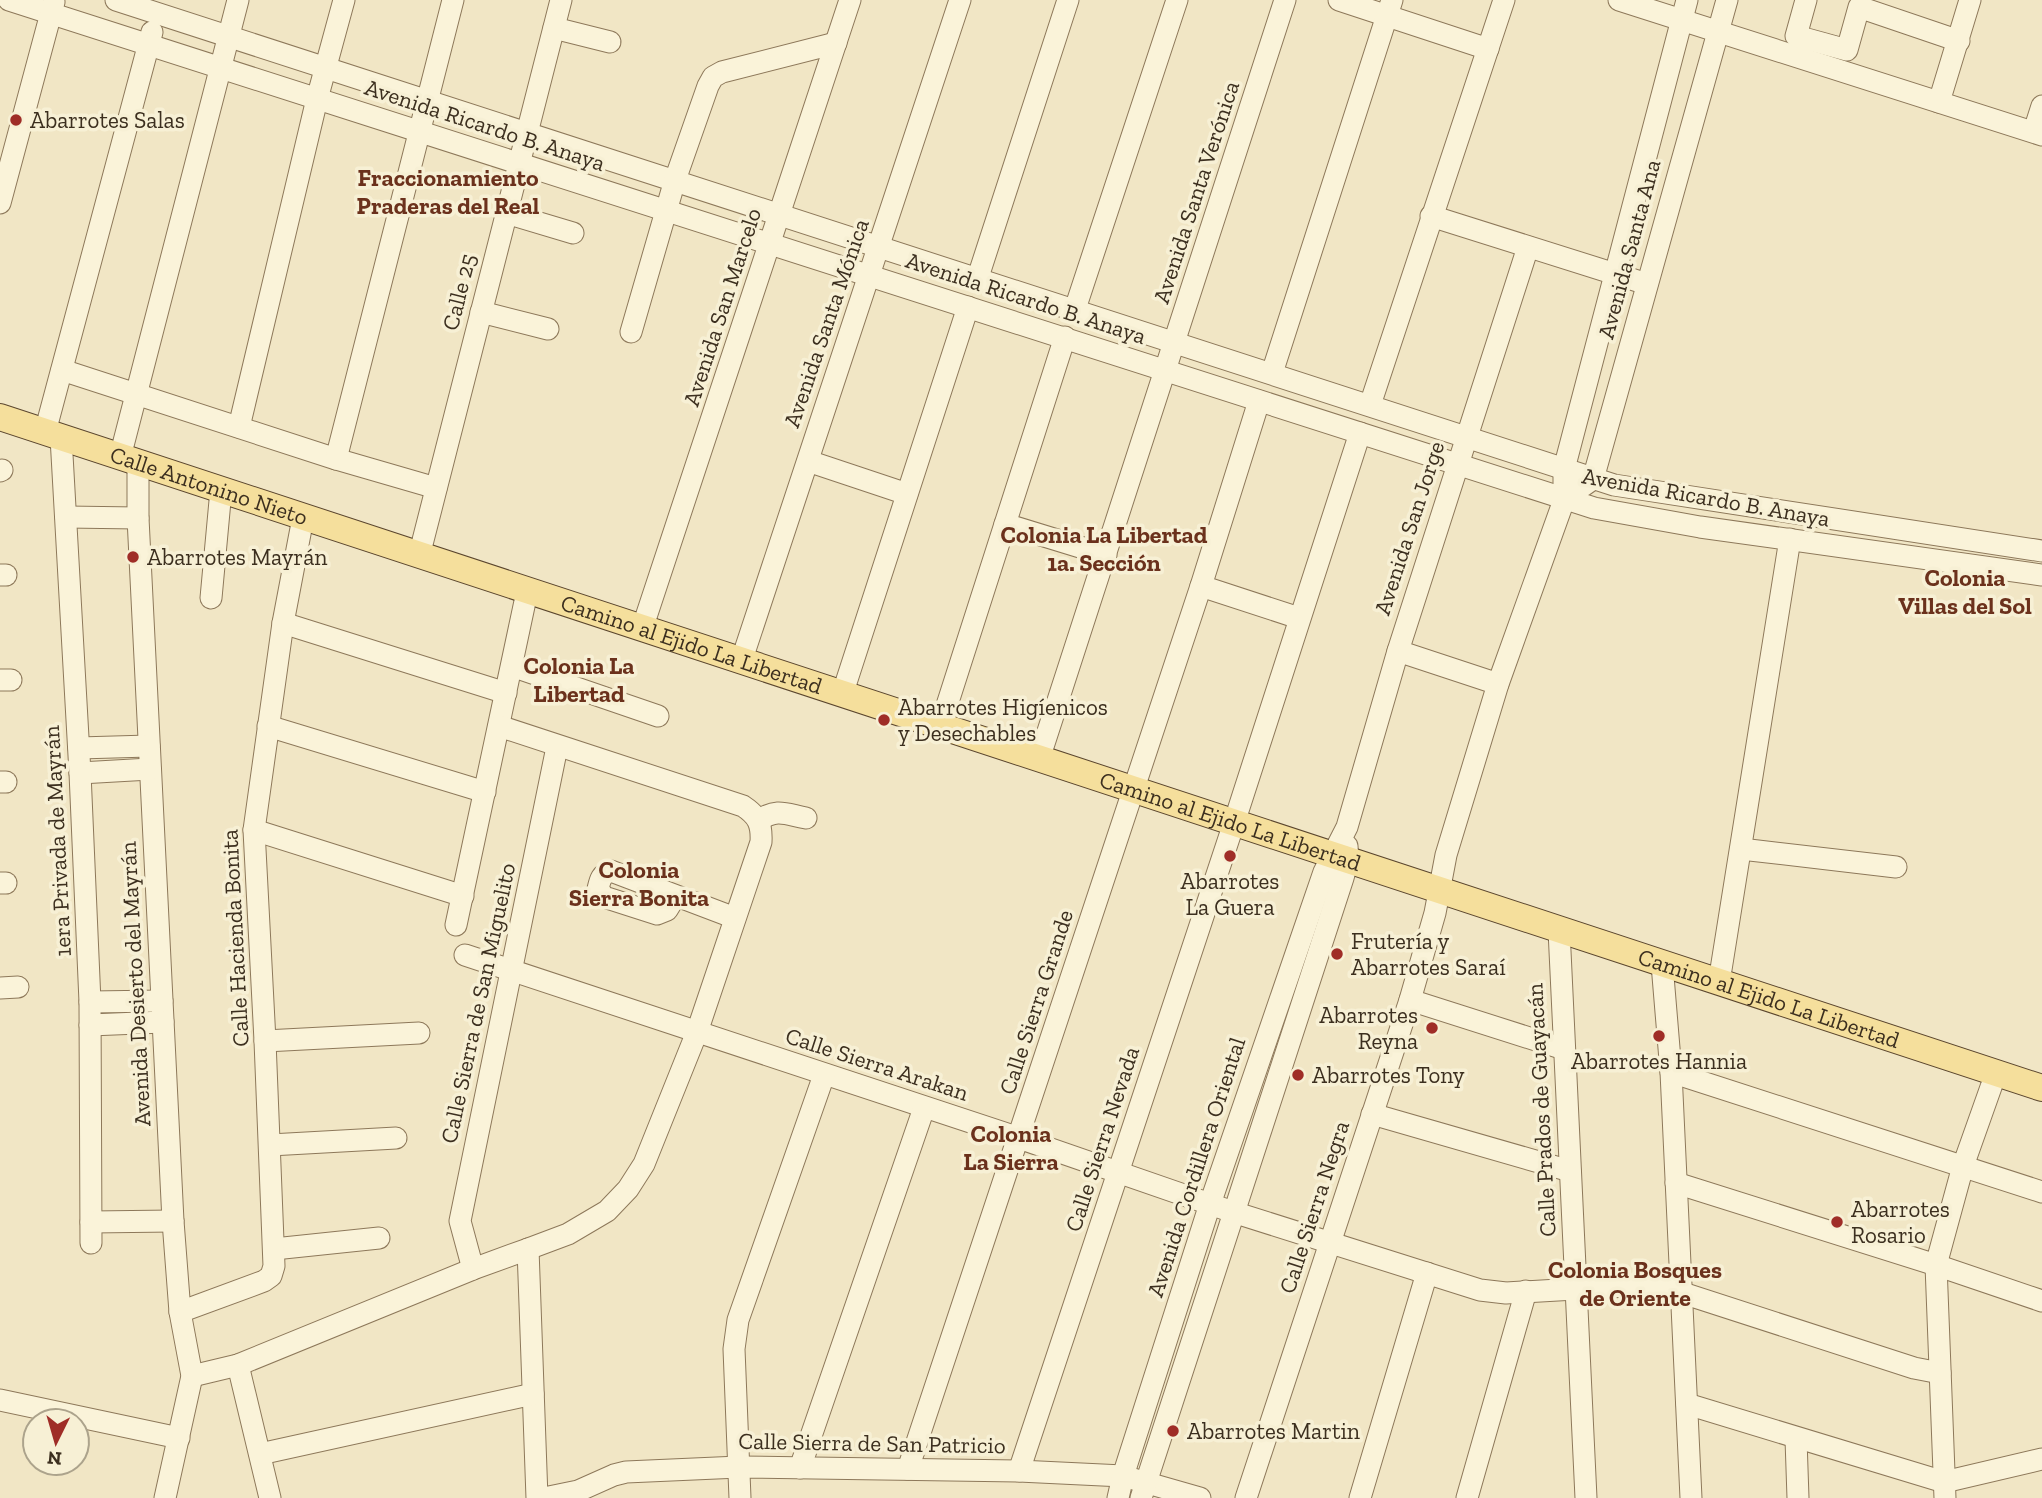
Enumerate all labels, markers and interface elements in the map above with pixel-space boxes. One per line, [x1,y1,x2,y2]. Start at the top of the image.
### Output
street label: Avenida Ricardo B. Anaya [361,73,609,177]
street label: Avenida Santa Verónica [1147,77,1245,307]
place label: Abarrotes Salas [30,106,185,134]
marker: Abarrotes Salas [8,112,24,128]
street label: Avenida Santa Ana [1592,156,1666,342]
district label: Fraccionamiento Praderas del Real [357,163,540,220]
street label: Avenida San Marcelo [677,204,767,410]
street label: Avenida Santa Mónica [777,215,875,431]
street label: Avenida Ricardo B. Anaya [902,246,1150,350]
street label: Calle 25 [436,251,482,333]
street label: Avenida San Jorge [1368,438,1450,618]
street label: Calle Antonino Nieto [107,440,311,531]
street label: Avenida Ricardo B. Anaya [1580,461,1832,533]
district label: Colonia La Libertad 1a. Sección [1001,520,1208,577]
place label: Abarrotes Mayrán [147,543,327,571]
marker: Abarrotes Mayrán [125,549,141,565]
district label: Colonia Villas del Sol [1898,563,2032,620]
street label: Camino al Ejido La Libertad [557,588,826,700]
district label: Colonia La Libertad [524,651,634,708]
place label: Abarrotes Higíenicos y Desechables [898,693,1108,747]
marker: Abarrotes Higíenicos y Desechables [876,712,892,728]
street label: 1era Privada de Mayrán [37,725,77,957]
street label: Camino al Ejido La Libertad [1096,765,1365,877]
street label: Calle Hacienda Bonita [215,829,255,1047]
street label: Avenida Desierto del Mayrán [114,841,156,1127]
marker: Abarrotes La Guera [1222,848,1238,864]
district label: Colonia Sierra Bonita [569,855,709,912]
street label: Calle Sierra de San Miguelito [435,860,521,1146]
place label: Abarrotes La Guera [1181,867,1279,921]
street label: Calle Sierra Grande [993,906,1079,1098]
place label: Frutería y Abarrotes Saraí [1351,927,1506,981]
street label: Camino al Ejido La Libertad [1635,942,1904,1054]
marker: Frutería y Abarrotes Saraí [1329,946,1345,962]
street label: Calle Prados de Guayacán [1520,983,1562,1237]
place label: Abarrotes Reyna [1319,1001,1418,1055]
marker: Abarrotes Reyna [1424,1020,1440,1036]
street label: Calle Sierra Arakan [782,1021,972,1107]
marker: Abarrotes Hannia [1651,1028,1667,1044]
street label: Avenida Cordillera Oriental [1141,1034,1251,1300]
street label: Calle Sierra Nevada [1059,1043,1145,1235]
place label: Abarrotes Hannia [1571,1047,1747,1075]
place label: Abarrotes Tony [1312,1061,1465,1089]
marker: Abarrotes Tony [1290,1067,1306,1083]
street label: Calle Sierra Negra [1273,1117,1355,1297]
district label: Colonia La Sierra [963,1119,1059,1176]
place label: Abarrotes Rosario [1851,1195,1950,1249]
marker: Abarrotes Rosario [1829,1214,1845,1230]
district label: Colonia Bosques de Oriente [1548,1255,1722,1312]
north arrow [21,1407,91,1477]
place label: Abarrotes Martin [1187,1417,1360,1445]
marker: Abarrotes Martin [1165,1423,1181,1439]
street label: Calle Sierra de San Patricio [738,1427,1006,1459]
text: N [46,1446,63,1471]

